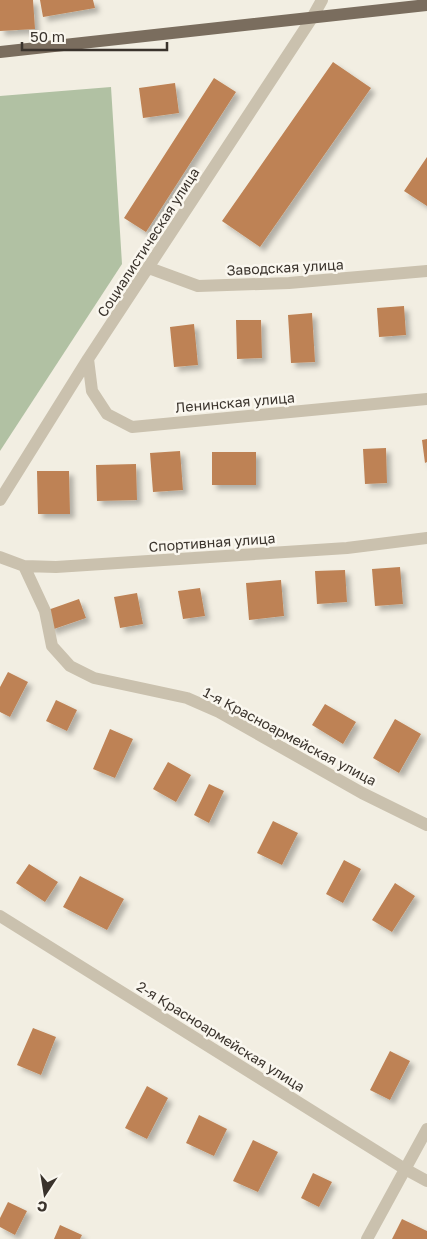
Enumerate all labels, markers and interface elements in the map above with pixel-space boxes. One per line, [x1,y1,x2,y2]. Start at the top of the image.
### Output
scale bar [22,20,168,52]
text: 50 m [30,27,65,45]
street label: Социалистическая улица [93,164,203,320]
street label: Заводская улица [226,255,344,279]
street label: Ленинская улица [175,388,295,416]
street label: Спортивная улица [148,529,276,555]
street label: 1-я Красноармейская улица [200,683,380,789]
street label: 2-я Красноармейская улица [134,977,308,1095]
north arrow [20,1169,70,1219]
text: С [36,1198,49,1217]

